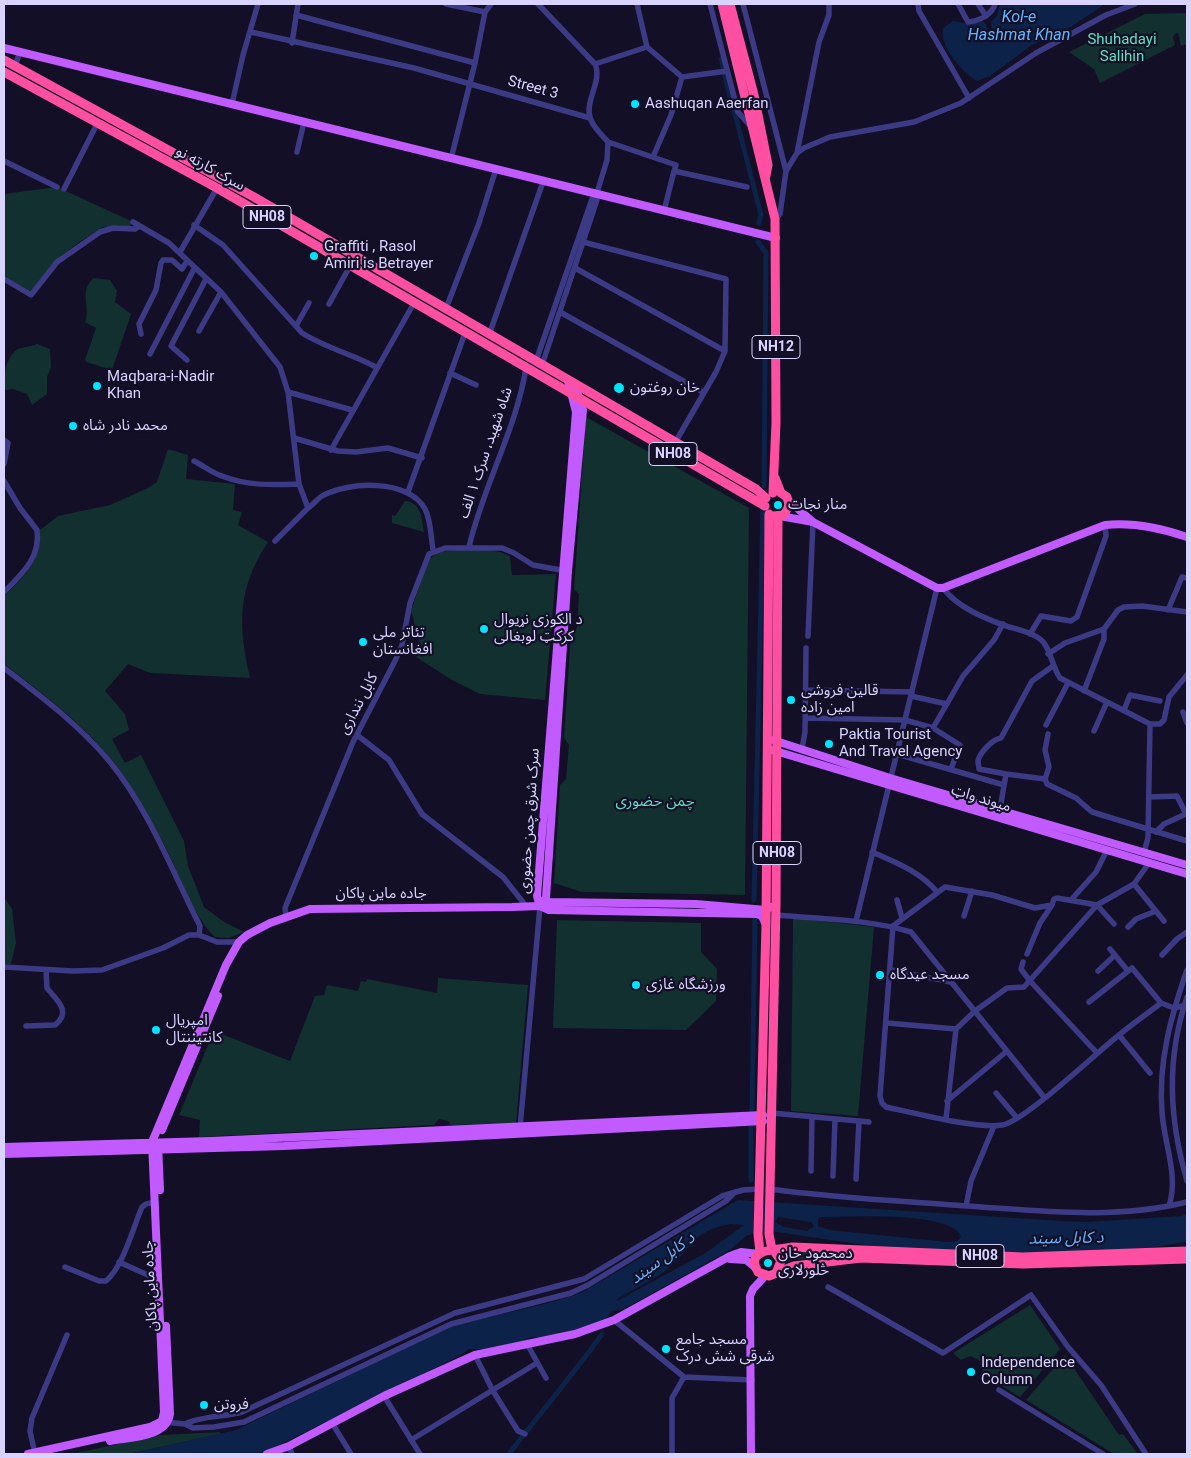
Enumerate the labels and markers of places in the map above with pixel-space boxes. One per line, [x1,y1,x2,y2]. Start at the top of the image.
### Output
place label: Aashuqan Aaerfan [645,95,769,113]
marker: Aashuqan Aaerfan [629,98,641,110]
place label: Graffiti , Rasol Amiri is Betrayer [324,238,433,273]
marker: Graffiti , Rasol Amiri is Betrayer [308,250,320,262]
place label: Maqbara-i-Nadir Khan [107,368,214,403]
place label: خان روغتون [630,379,700,397]
marker: Maqbara-i-Nadir Khan [91,380,103,392]
marker: خان روغتون [612,381,626,395]
place label: محمد نادر شاه [83,417,168,435]
marker: محمد نادر شاه [67,420,79,432]
place label: منار نجات [788,496,847,514]
marker: منار نجات [772,499,784,511]
place label: د الکوزی نړیوال کرکټ لوبغالی [494,611,583,646]
marker: د الکوزی نړیوال کرکټ لوبغالی [478,623,490,635]
place label: تئاتر ملی افغانستان [373,624,432,659]
marker: تئاتر ملی افغانستان [357,636,369,648]
place label: قالین فروشی امین زاده [801,682,878,717]
marker: قالین فروشی امین زاده [785,694,797,706]
place label: Paktia Tourist And Travel Agency [839,726,962,761]
marker: Paktia Tourist And Travel Agency [823,738,835,750]
place label: مسجد عیدگاه [890,966,970,984]
marker: مسجد عیدگاه [874,969,886,981]
place label: ورزشگاه غازی [646,976,726,994]
marker: ورزشگاه غازی [630,979,642,991]
place label: امپریال کانتیننتال [166,1012,222,1047]
marker: امپریال کانتیننتال [150,1024,162,1036]
place label: دمحمود خان څلورلاری [778,1245,853,1280]
marker: دمحمود خان څلورلاری [762,1257,774,1269]
place label: مسجد جامع شرقی شش درک [676,1331,774,1366]
marker: مسجد جامع شرقی شش درک [660,1343,672,1355]
place label: Independence Column [981,1354,1075,1389]
marker: Independence Column [965,1366,977,1378]
place label: فروتن [214,1396,249,1414]
marker: فروتن [198,1399,210,1411]

